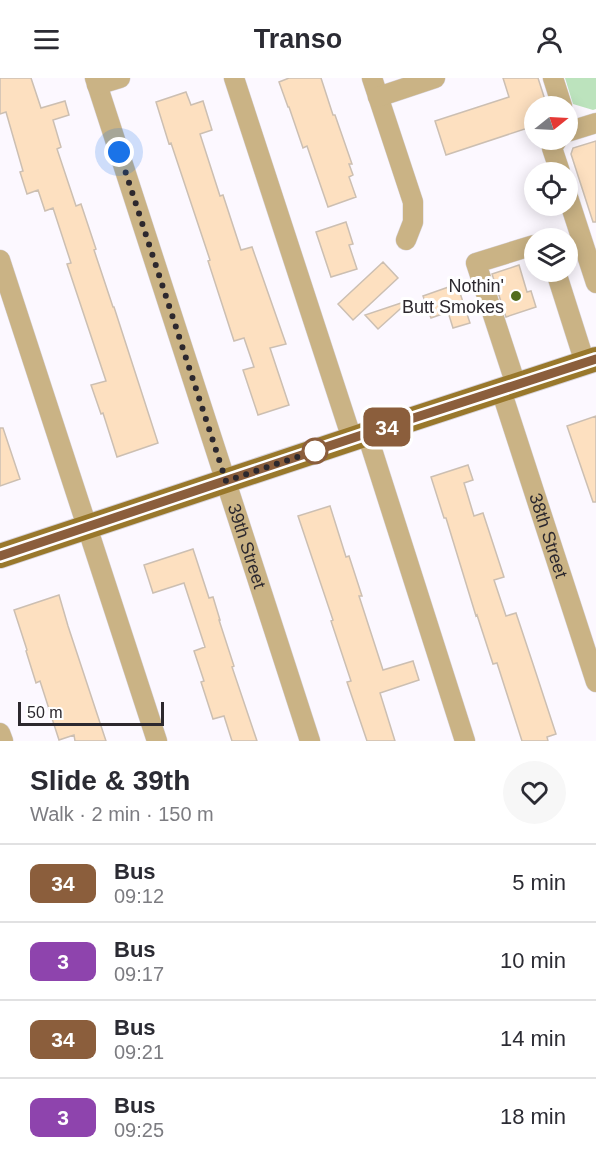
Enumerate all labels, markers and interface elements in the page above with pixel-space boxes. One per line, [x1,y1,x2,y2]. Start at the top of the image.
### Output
icon: menu [30,23,63,56]
icon: person [533,23,566,56]
text: Transo [254,24,342,54]
north arrow [524,96,578,150]
map controls [524,96,578,282]
your location [104,137,134,167]
button: locate [524,162,578,216]
button: layers [524,228,578,282]
place label: Nothin' Butt Smokes [402,276,504,317]
marker: Nothin' Butt Smokes [509,289,523,303]
line badge: 34 [360,408,414,446]
text: 34 [375,416,399,439]
unlabelled marker [302,438,328,464]
street label: 38th Street [525,490,571,581]
street label: 39th Street [224,501,270,591]
scale bar [18,699,164,726]
text: 50 m [27,704,63,721]
button: heart [503,761,566,824]
text: Slide & 39th [30,765,190,796]
text: Walk · 2 min · 150 m [30,803,214,825]
text: Bus [114,859,156,884]
text: 5 min [512,870,566,895]
text: 34 [51,872,75,895]
text: 09:12 [114,885,164,907]
text: Bus [114,937,156,962]
text: 10 min [500,948,566,973]
text: 3 [57,950,69,973]
text: 09:17 [114,963,164,985]
text: Bus [114,1015,156,1040]
text: 14 min [500,1026,566,1051]
text: 34 [51,1028,75,1051]
text: 09:21 [114,1041,164,1063]
text: Bus [114,1093,156,1118]
text: 18 min [500,1104,566,1129]
text: 3 [57,1106,69,1129]
text: 09:25 [114,1119,164,1141]

